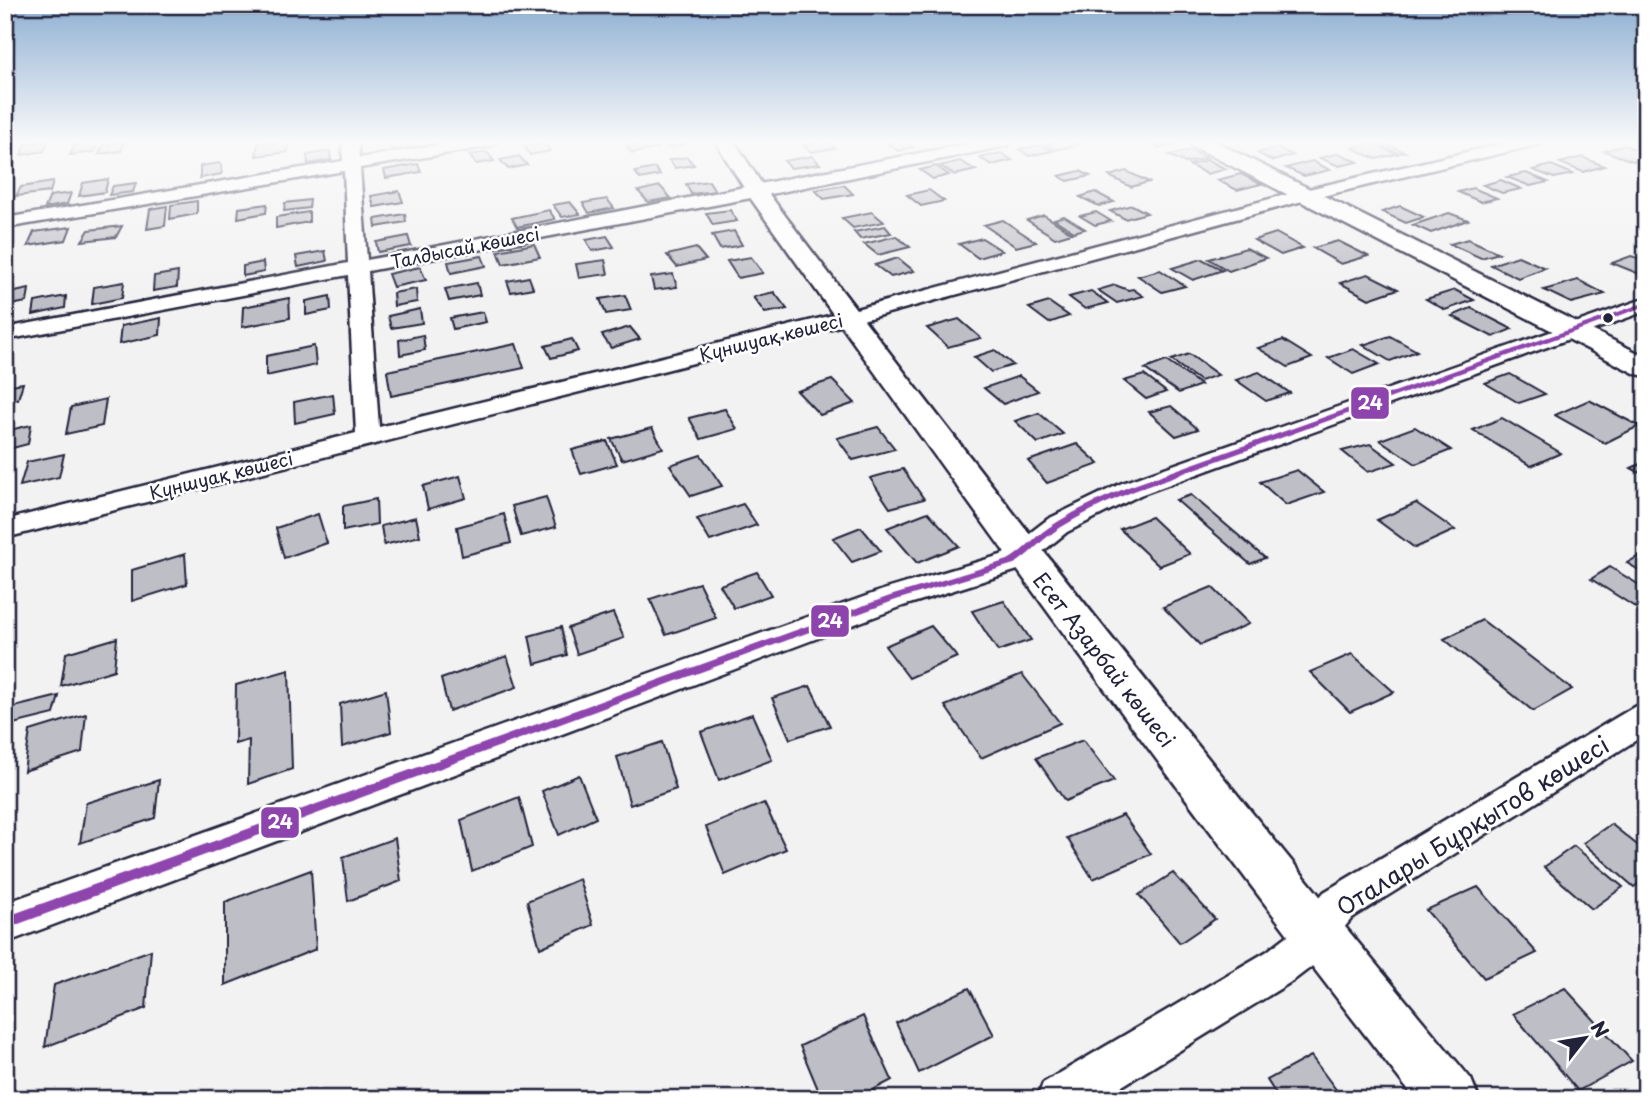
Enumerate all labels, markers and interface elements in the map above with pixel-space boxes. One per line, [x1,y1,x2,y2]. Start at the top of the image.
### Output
street label: Талдысай көшесі [388,219,542,275]
street label: Күншуақ көшесі [696,306,846,368]
unlabelled marker [1601,311,1615,325]
line badge: 24 [1350,386,1390,420]
text: 24 [1357,388,1383,416]
street label: Күншуақ көшесі [146,444,296,506]
street label: Есет Азарбай көшесі [1026,565,1184,753]
line badge: 24 [810,604,850,638]
text: 24 [817,606,843,634]
street label: Оталары Бұрқытов көшесі [1328,726,1616,924]
line badge: 24 [260,806,300,839]
text: 24 [267,807,293,835]
north arrow [1550,1002,1620,1072]
text: N [1585,1015,1616,1042]

